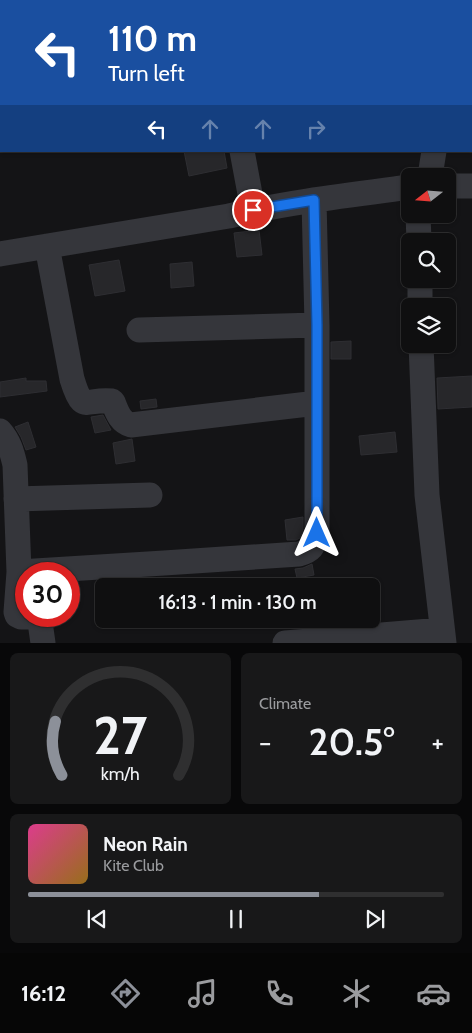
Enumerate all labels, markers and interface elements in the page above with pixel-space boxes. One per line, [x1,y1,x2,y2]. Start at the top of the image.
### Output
text: 110 m [108,17,197,60]
icon: left [25,20,90,85]
text: Turn left [108,60,185,87]
icon: left [143,115,171,143]
icon: ahead [196,115,224,143]
icon: ahead [249,115,277,143]
icon: right [302,115,330,143]
north arrow [401,168,456,222]
map controls [401,168,456,353]
pin [232,189,274,231]
icon: arrive [239,196,267,224]
button: search [401,233,456,288]
button: layers [401,298,456,353]
position arrow [290,506,342,558]
speed limit sign: 30 [15,562,80,627]
text: 16:13 · 1 min · 130 m [158,591,317,614]
text: Climate [259,694,311,713]
text: 27 [93,704,148,767]
text: 20.5° [309,718,394,765]
text: − [259,725,271,759]
text: + [432,725,444,759]
text: km/h [101,763,140,784]
text: Neon Rain [103,833,188,856]
text: Kite Club [103,856,164,875]
icon: previous [83,905,111,933]
icon: pause [222,905,250,933]
icon: next [361,905,389,933]
icon: directions [108,976,143,1011]
icon: music [185,976,220,1011]
icon: phone [262,976,297,1011]
icon: climate [339,976,374,1011]
icon: car [416,976,451,1011]
text: 16:12 [21,980,66,1007]

